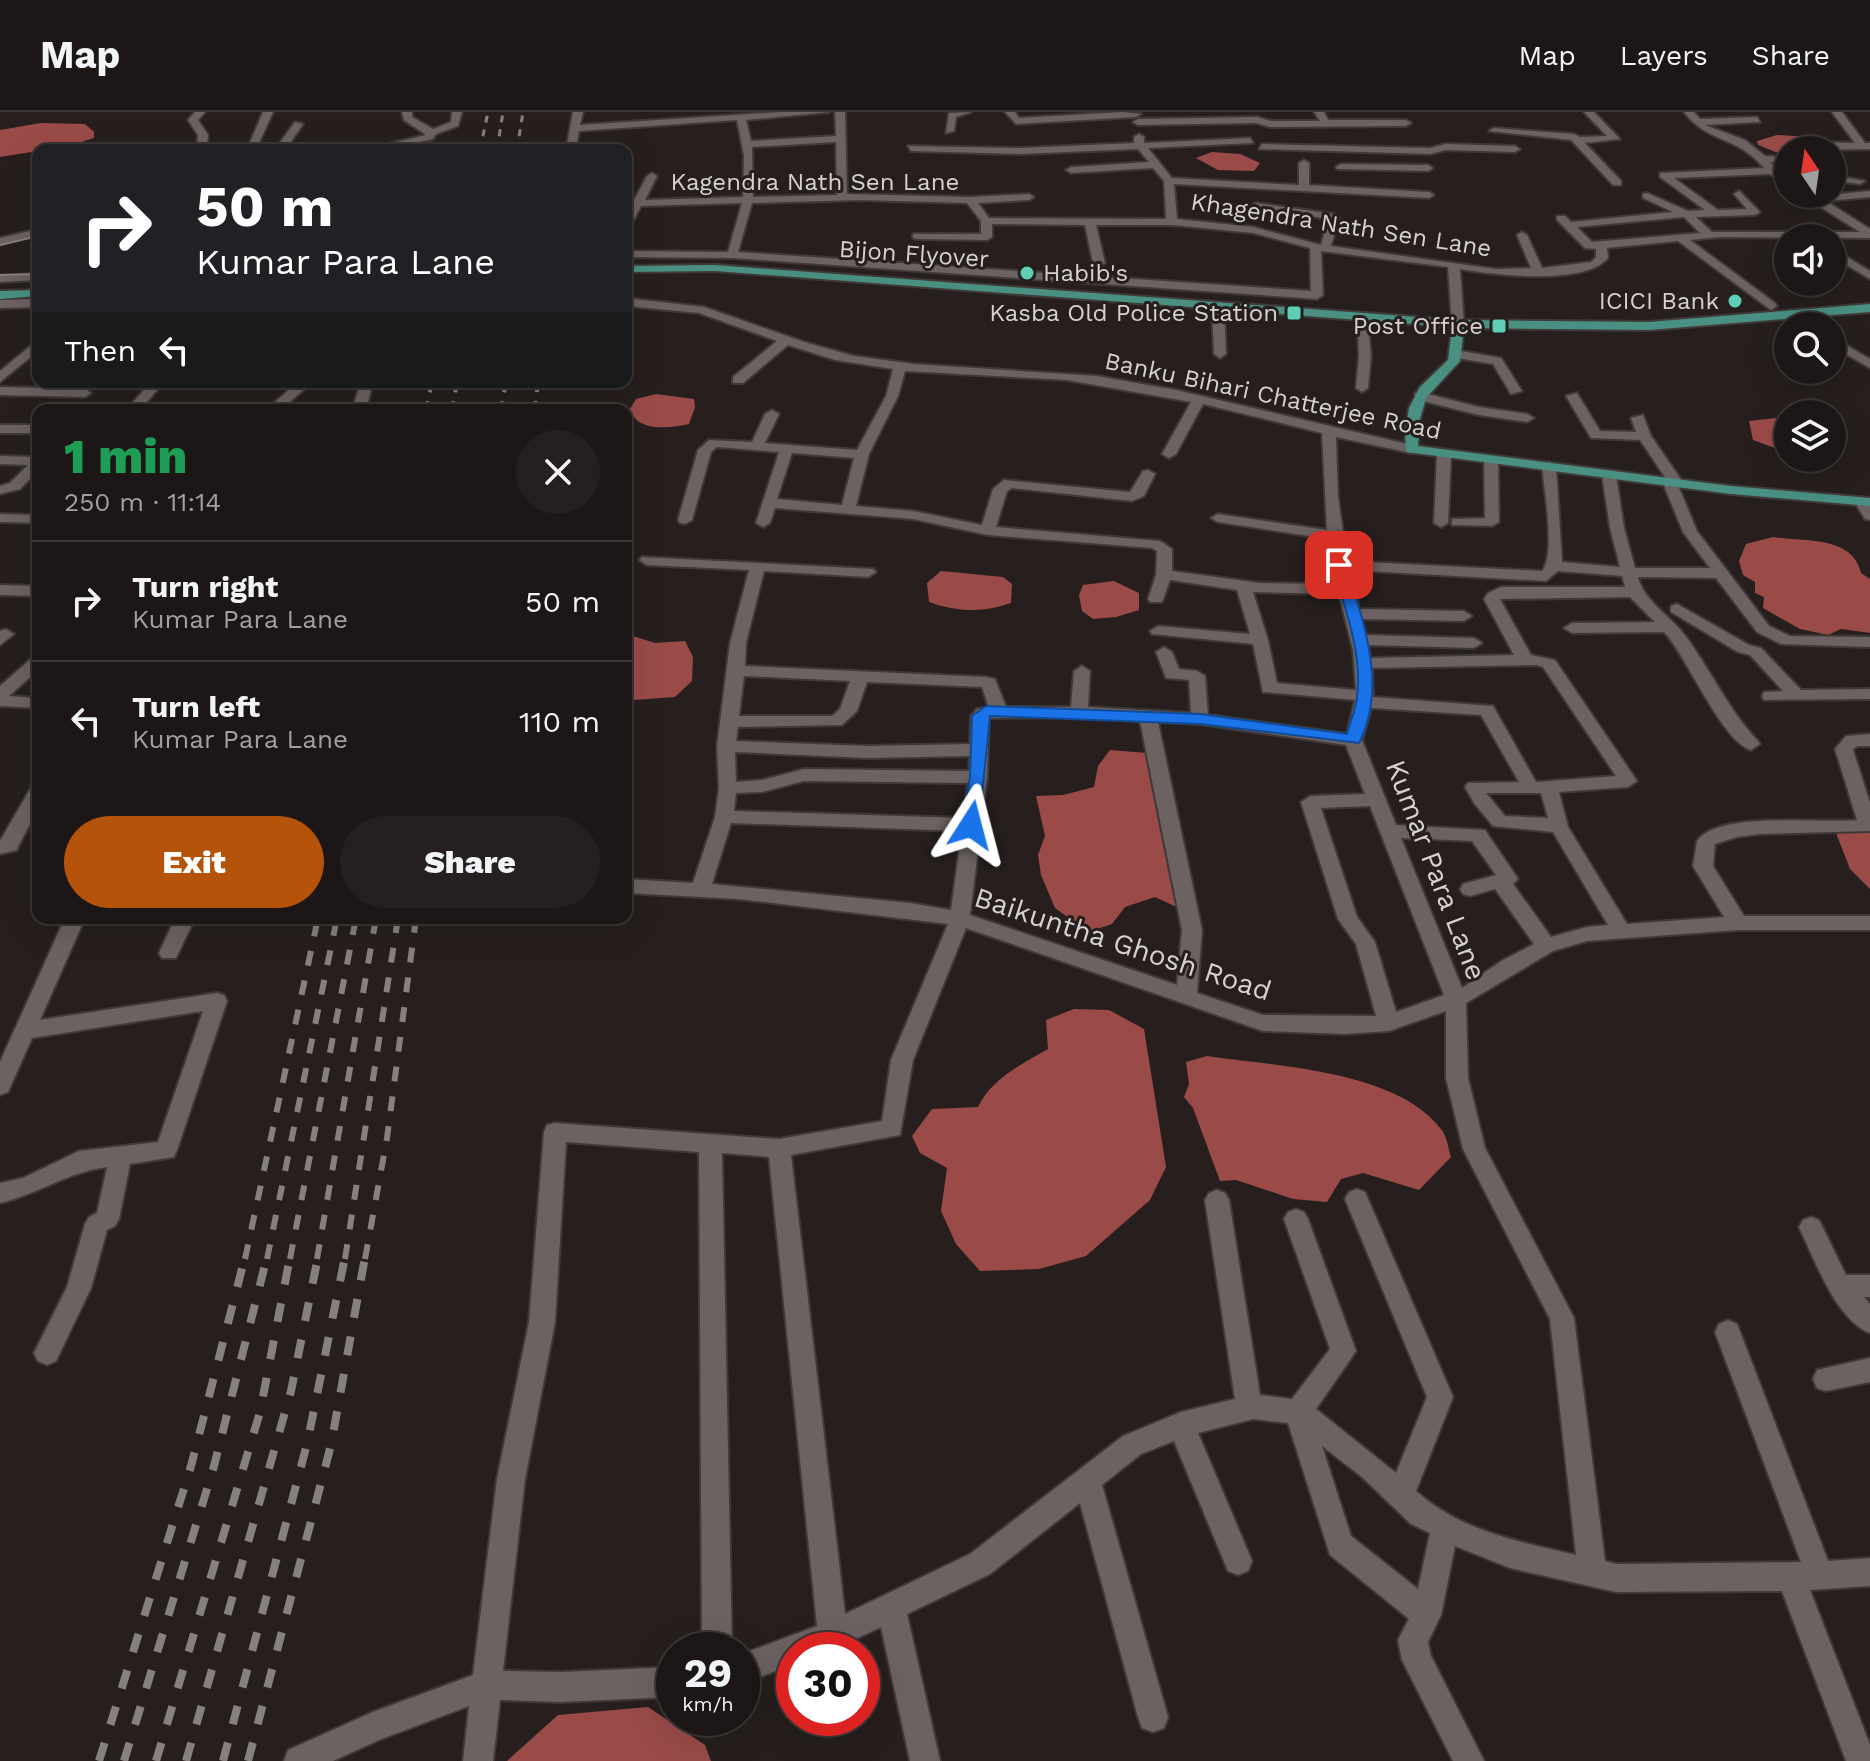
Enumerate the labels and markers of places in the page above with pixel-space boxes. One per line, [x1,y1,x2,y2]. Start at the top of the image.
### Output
place label: Habib's [1043,259,1128,287]
marker: Habib's [1018,264,1036,282]
place label: ICICI Bank [1599,287,1719,315]
marker: ICICI Bank [1726,292,1744,310]
place label: Kasba Old Police Station [989,299,1278,327]
marker: Kasba Old Police Station [1285,304,1303,322]
place label: Post Office [1353,312,1483,340]
marker: Post Office [1490,317,1508,335]
pin [1305,531,1373,599]

